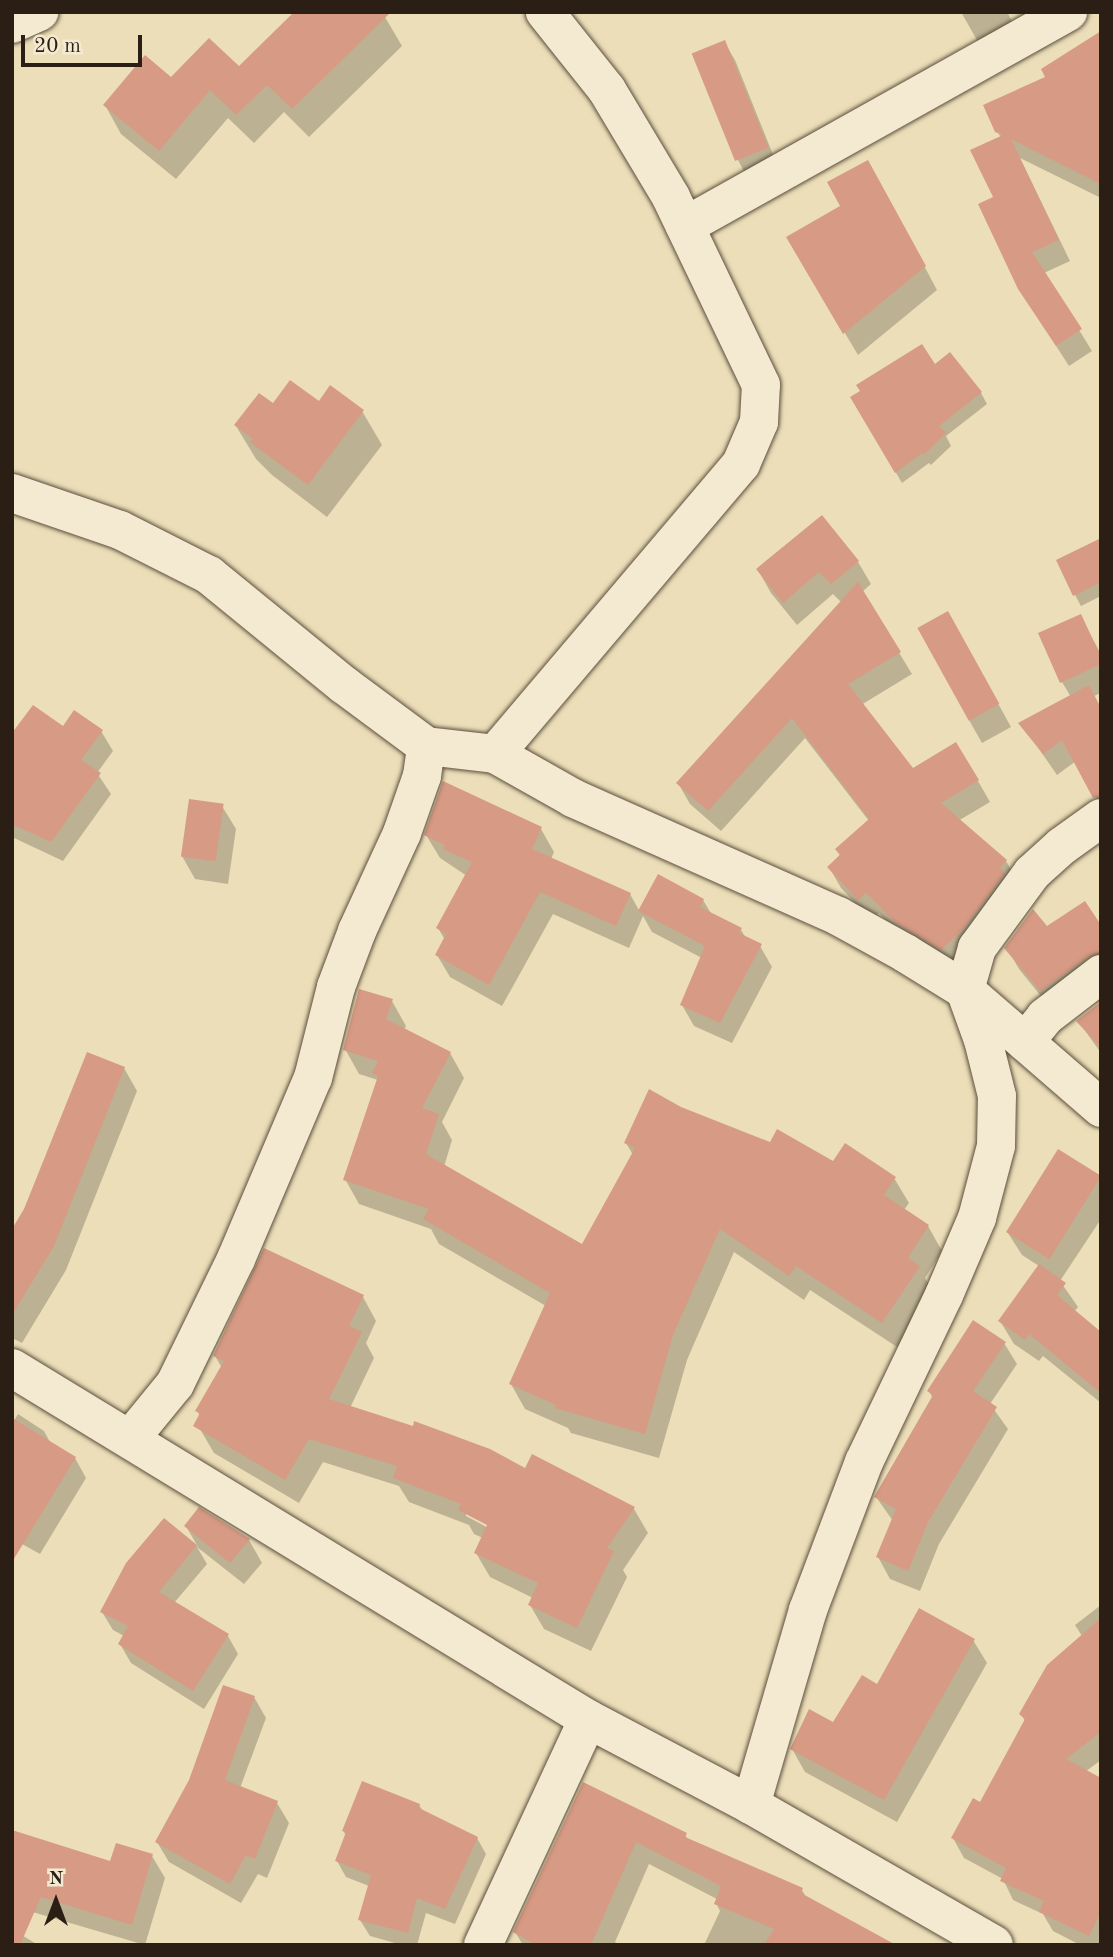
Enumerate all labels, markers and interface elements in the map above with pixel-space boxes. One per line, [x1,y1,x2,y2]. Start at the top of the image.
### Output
scale bar [24,21,145,65]
text: 20 m [34,36,81,57]
north arrow [21,1866,91,1936]
text: N [49,1870,63,1889]

